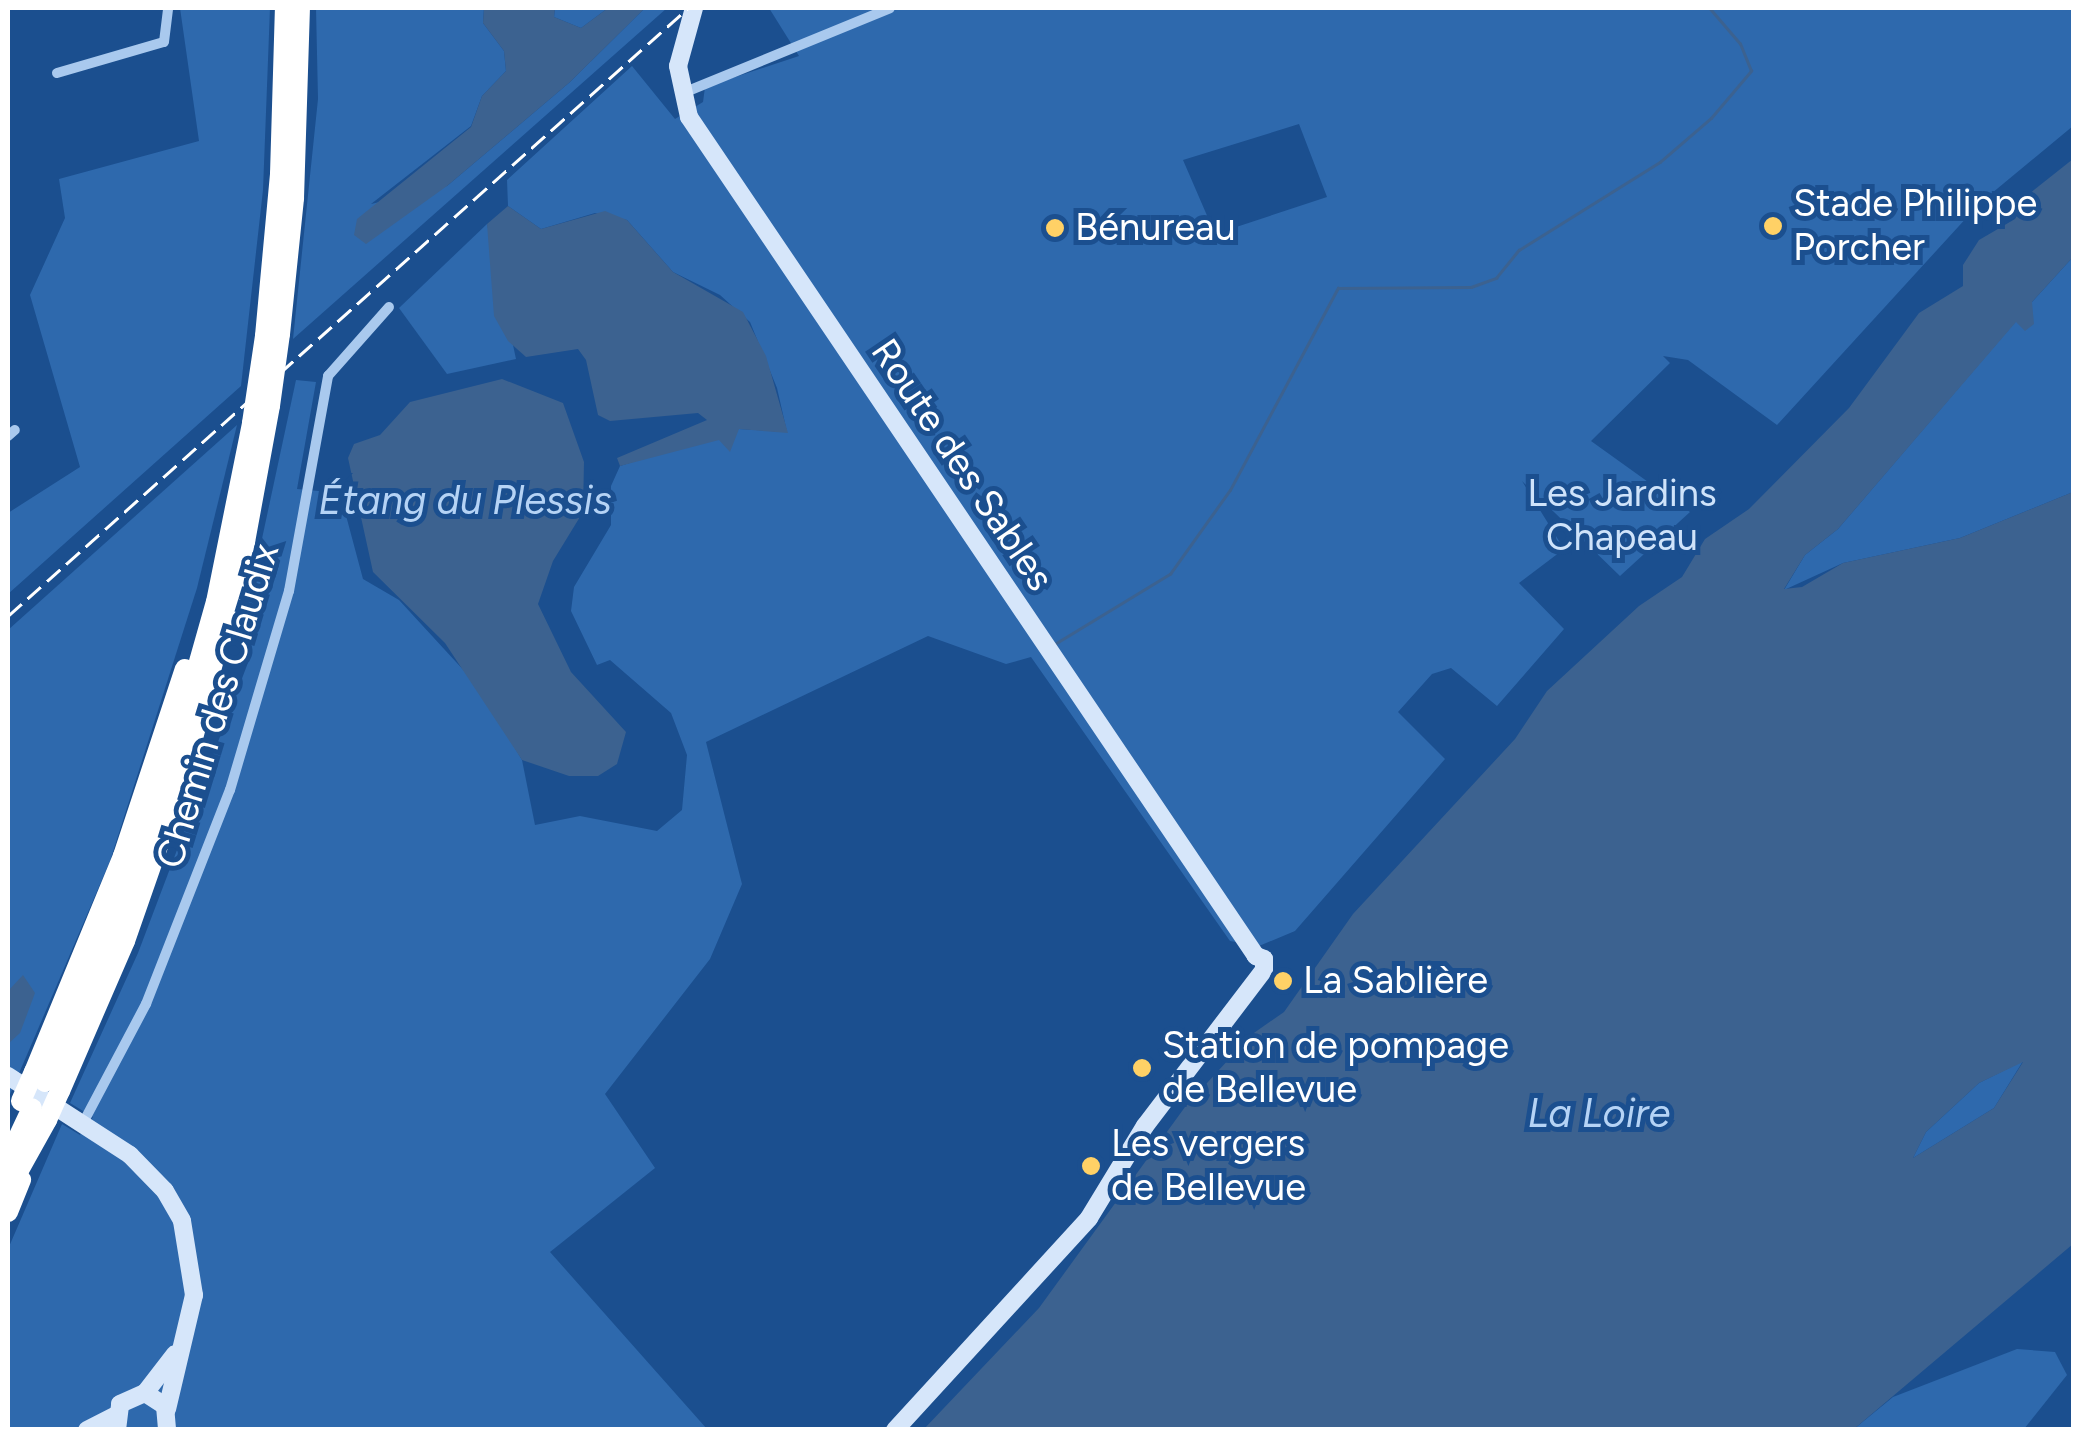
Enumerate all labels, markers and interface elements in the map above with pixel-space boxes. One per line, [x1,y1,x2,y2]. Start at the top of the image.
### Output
place label: Stade Philippe Porcher [1793,181,2037,270]
place label: Bénureau [1075,205,1236,251]
marker: Stade Philippe Porcher [1762,215,1784,237]
marker: Bénureau [1044,217,1066,239]
street label: Route des Sables [861,331,1063,599]
park label: Les Jardins Chapeau [1527,471,1717,560]
water label: Étang du Plessis [318,476,612,524]
street label: Chemin des Claudix [147,538,289,874]
place label: La Sablière [1303,958,1488,1004]
marker: La Sablière [1272,970,1294,992]
place label: Station de pompage de Bellevue [1162,1023,1509,1112]
marker: Station de pompage de Bellevue [1131,1057,1153,1079]
water label: La Loire [1528,1089,1670,1137]
place label: Les vergers de Bellevue [1111,1121,1306,1210]
marker: Les vergers de Bellevue [1080,1155,1102,1177]

